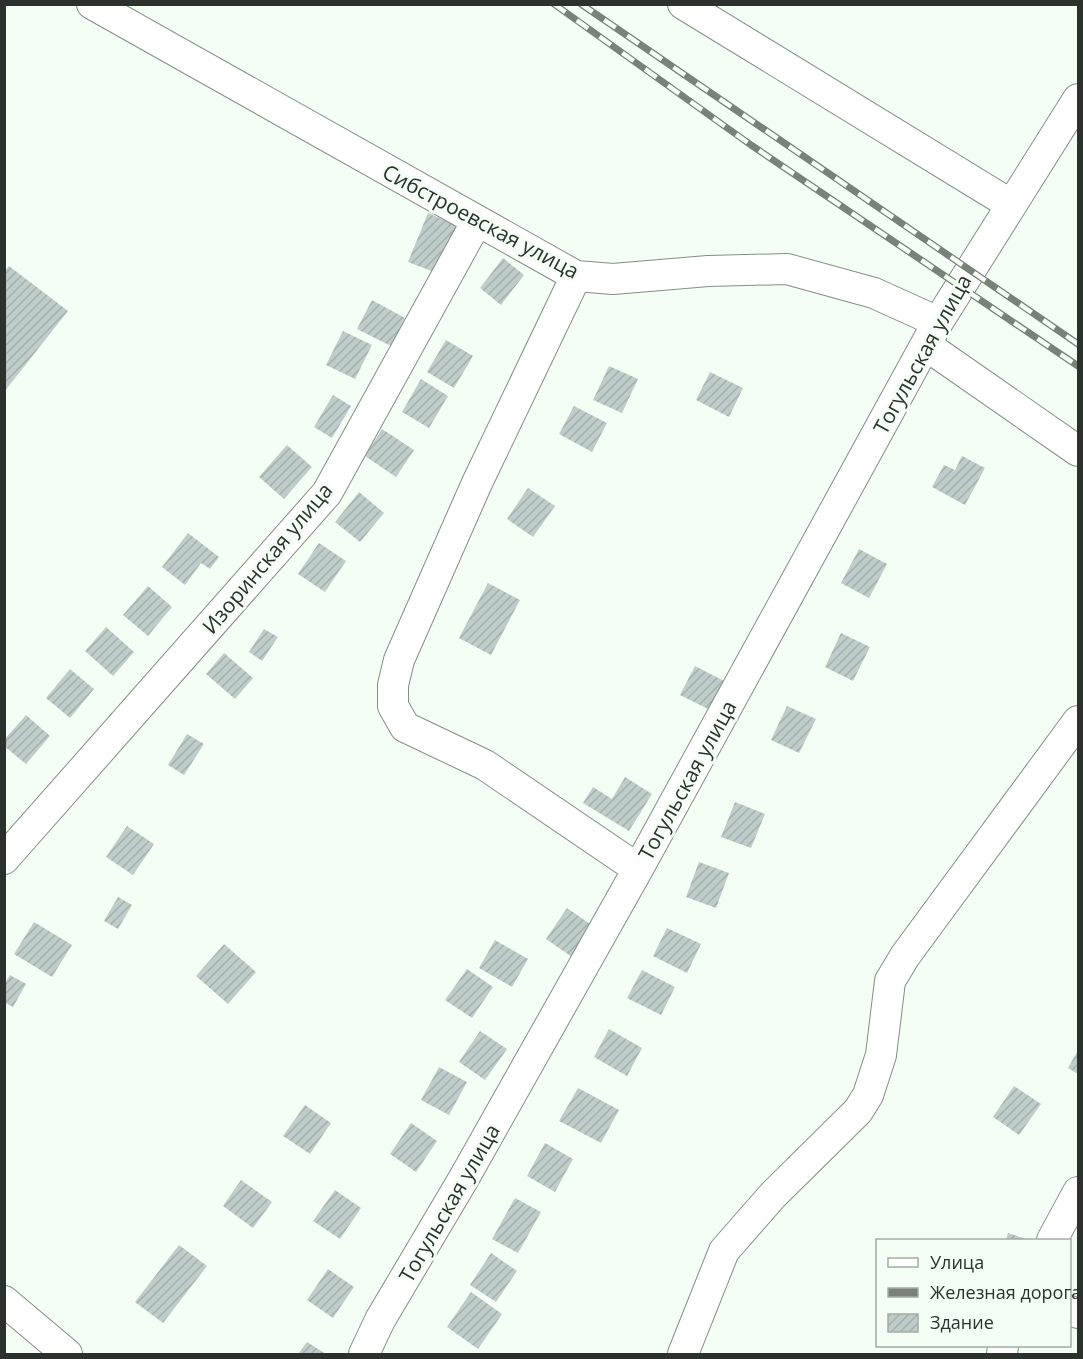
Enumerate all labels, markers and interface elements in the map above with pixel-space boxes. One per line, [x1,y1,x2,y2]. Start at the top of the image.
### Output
street label: Сибстроевская улица [378,157,584,285]
street label: Тогульская улица [866,269,978,439]
street label: Изоринская улица [196,477,338,639]
street label: Тогульская улица [631,695,743,865]
street label: Тогульская улица [392,1119,506,1287]
legend [876,1239,1071,1347]
text: Улица [930,1250,984,1274]
text: Железная дорога [930,1280,1081,1304]
text: Здание [930,1310,994,1334]

